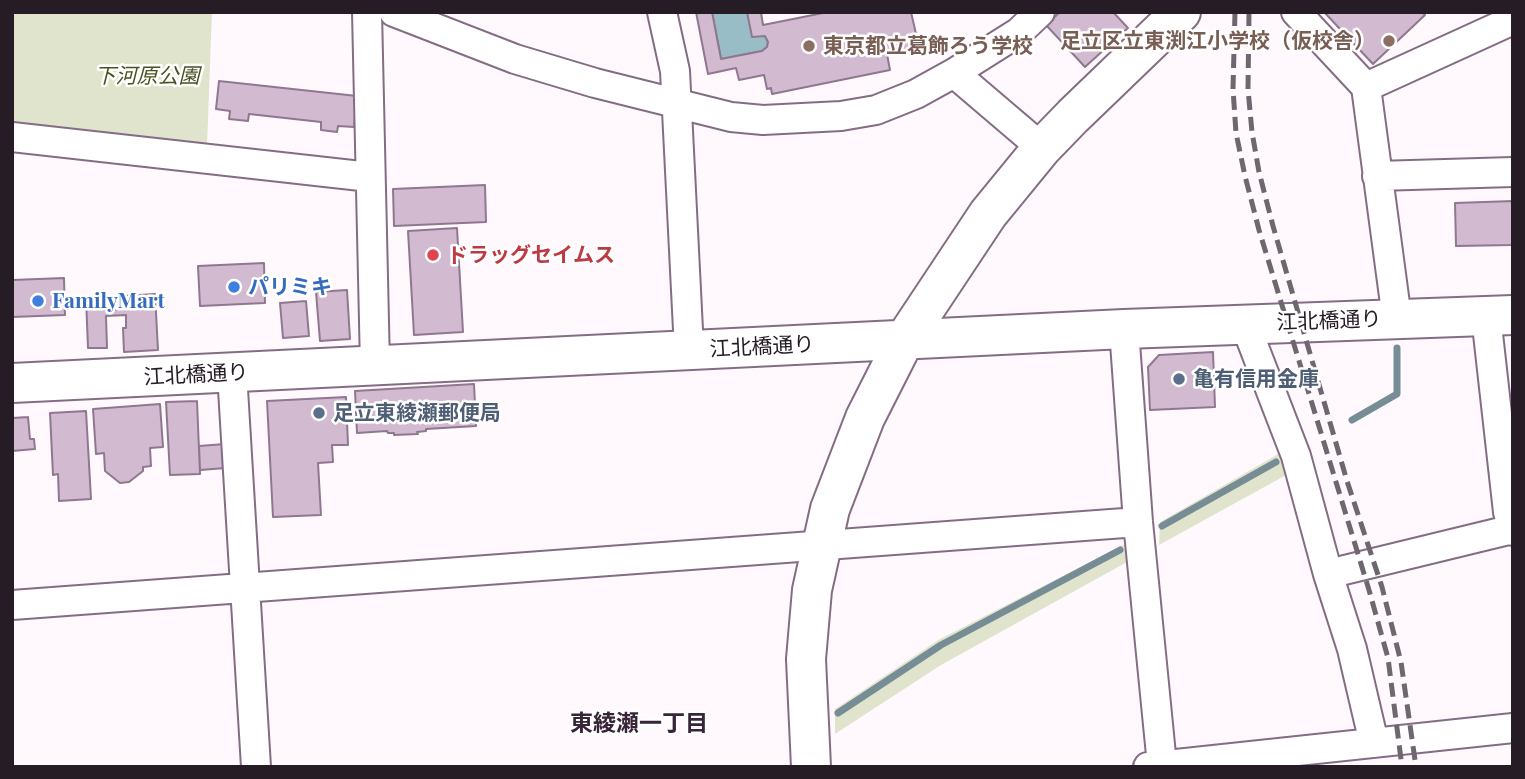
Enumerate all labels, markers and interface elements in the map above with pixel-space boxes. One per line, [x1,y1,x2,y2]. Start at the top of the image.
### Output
place label: 足立区立東渕江小学校（仮校舎） [1060,28,1375,54]
place label: 東京都立葛飾ろう学校 [823,33,1033,59]
marker: 足立区立東渕江小学校（仮校舎） [1381,33,1397,49]
marker: 東京都立葛飾ろう学校 [801,38,817,54]
park label: 下河原公園 [95,63,199,89]
place label: ドラッグセイムス [447,242,615,268]
marker: ドラッグセイムス [425,247,441,263]
place label: パリミキ [248,274,332,300]
marker: パリミキ [226,279,242,295]
place label: FamilyMart [52,288,165,314]
marker: FamilyMart [30,293,46,309]
street label: 江北橋通り [1276,307,1382,335]
street label: 江北橋通り [709,332,815,362]
street label: 江北橋通り [143,360,249,390]
place label: 亀有信用金庫 [1193,366,1319,392]
marker: 亀有信用金庫 [1171,371,1187,387]
place label: 足立東綾瀬郵便局 [333,400,501,426]
marker: 足立東綾瀬郵便局 [311,405,327,421]
district label: 東綾瀬一丁目 [570,710,708,738]

